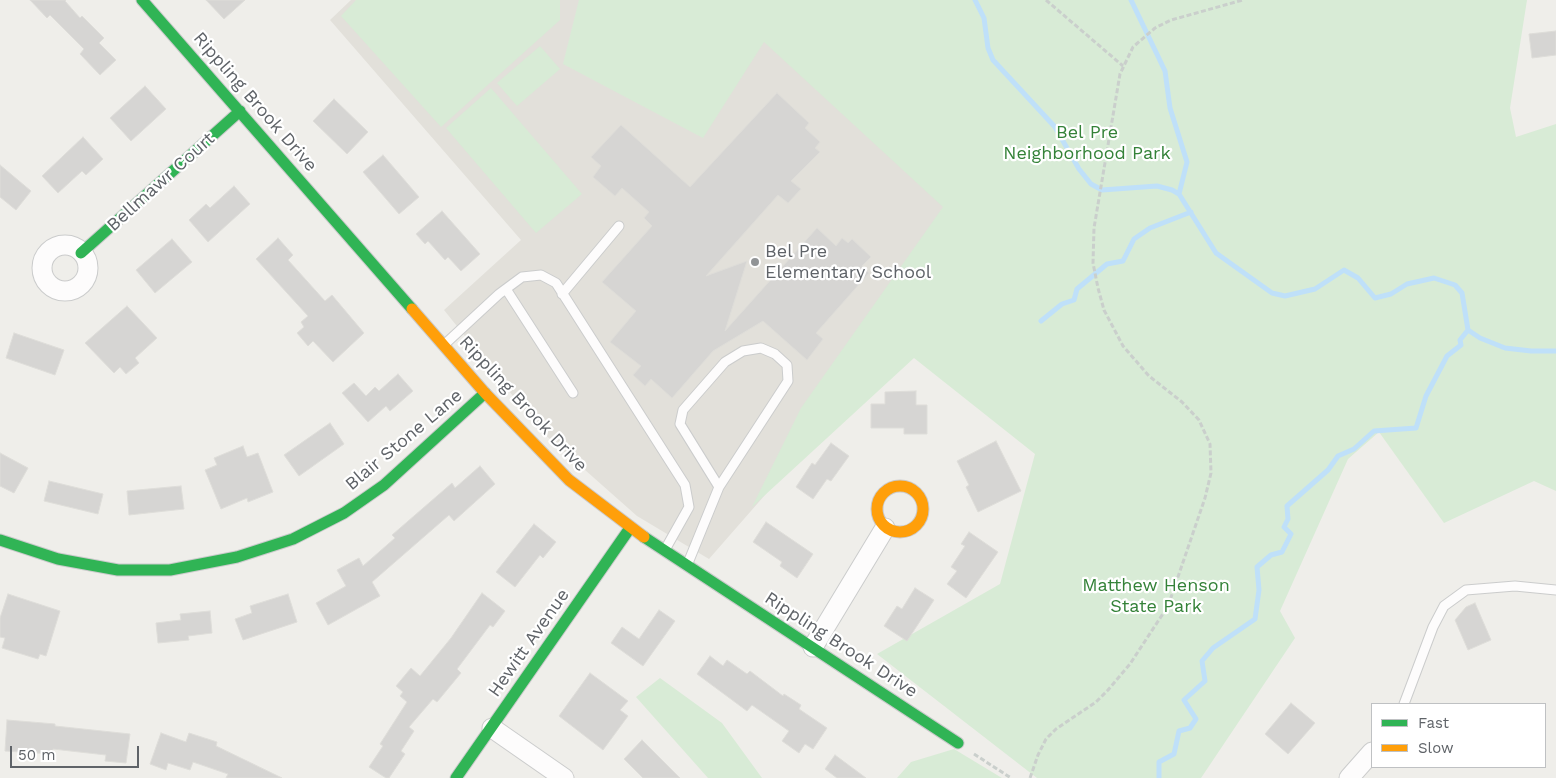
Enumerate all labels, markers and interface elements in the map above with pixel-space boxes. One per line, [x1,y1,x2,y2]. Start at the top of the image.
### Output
street label: Rippling Brook Drive [188,28,322,176]
park label: Bel Pre Neighborhood Park [1003,122,1171,164]
street label: Bellmawr Court [103,128,219,236]
place label: Bel Pre Elementary School [765,241,931,284]
marker: Bel Pre Elementary School [749,256,761,268]
street label: Rippling Brook Drive [454,332,592,476]
street label: Blair Stone Lane [341,385,467,495]
park label: Matthew Henson State Park [1082,575,1230,618]
street label: Hewitt Avenue [484,585,574,701]
street label: Rippling Brook Drive [761,587,921,703]
legend [1371,703,1546,768]
text: Fast [1418,714,1449,732]
scale bar [12,736,141,768]
text: Slow [1418,739,1454,757]
text: 50 m [18,746,55,764]

